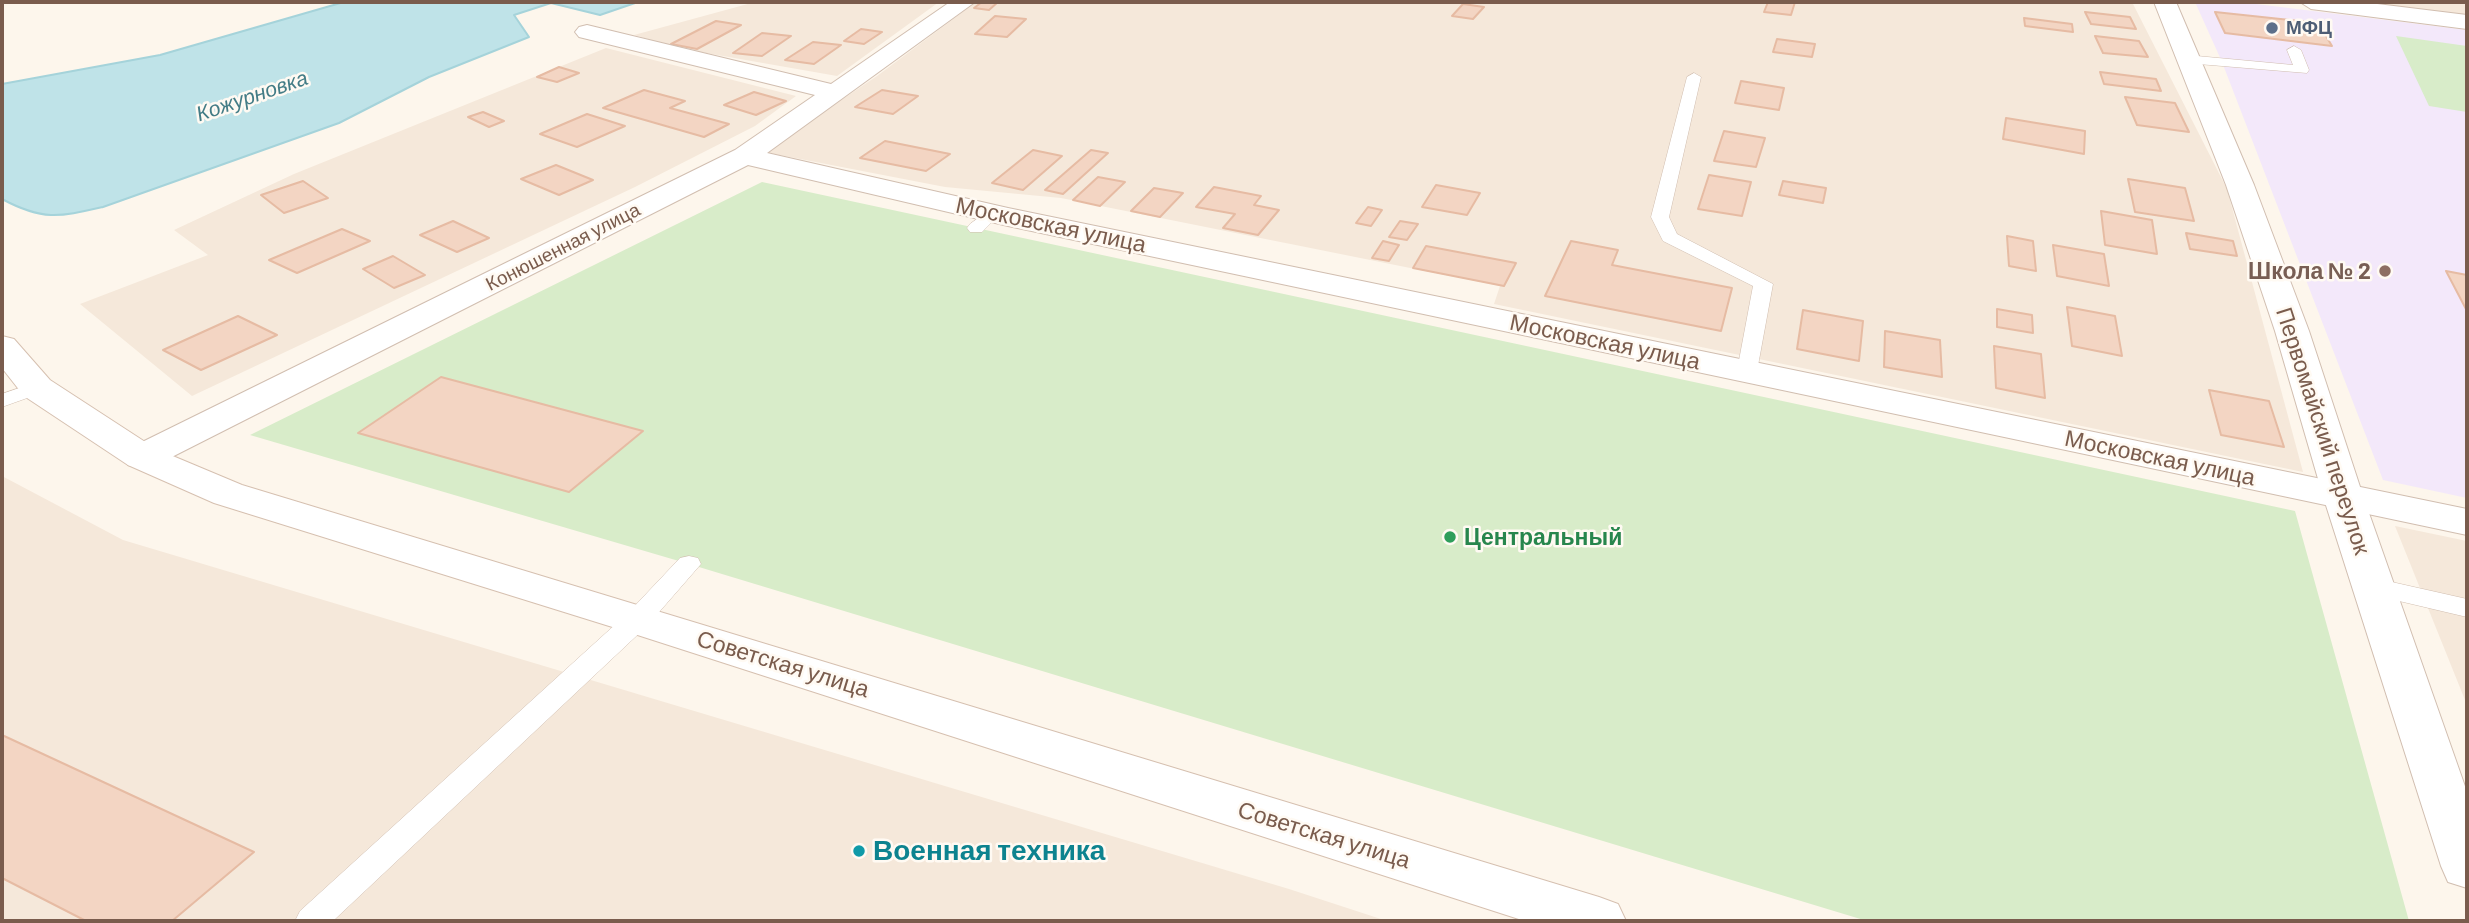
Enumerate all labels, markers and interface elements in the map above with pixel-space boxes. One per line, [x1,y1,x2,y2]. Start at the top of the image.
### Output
place label: МФЦ [2286,17,2332,39]
marker: МФЦ [2264,20,2280,36]
water label: Кожурновка [193,65,311,127]
street label: Московская улица [953,191,1149,259]
street label: Конюшенная улица [482,198,644,296]
place label: Школа № 2 [2248,257,2371,285]
marker: Школа № 2 [2377,263,2393,279]
street label: Первомайский переулок [2270,304,2376,558]
street label: Московская улица [1507,308,1703,376]
street label: Московская улица [2062,424,2258,492]
place label: Центральный [1464,523,1622,551]
marker: Центральный [1442,529,1458,545]
street label: Советская улица [693,625,873,703]
street label: Советская улица [1234,796,1414,874]
place label: Военная техника [873,834,1105,868]
marker: Военная техника [851,843,867,859]

